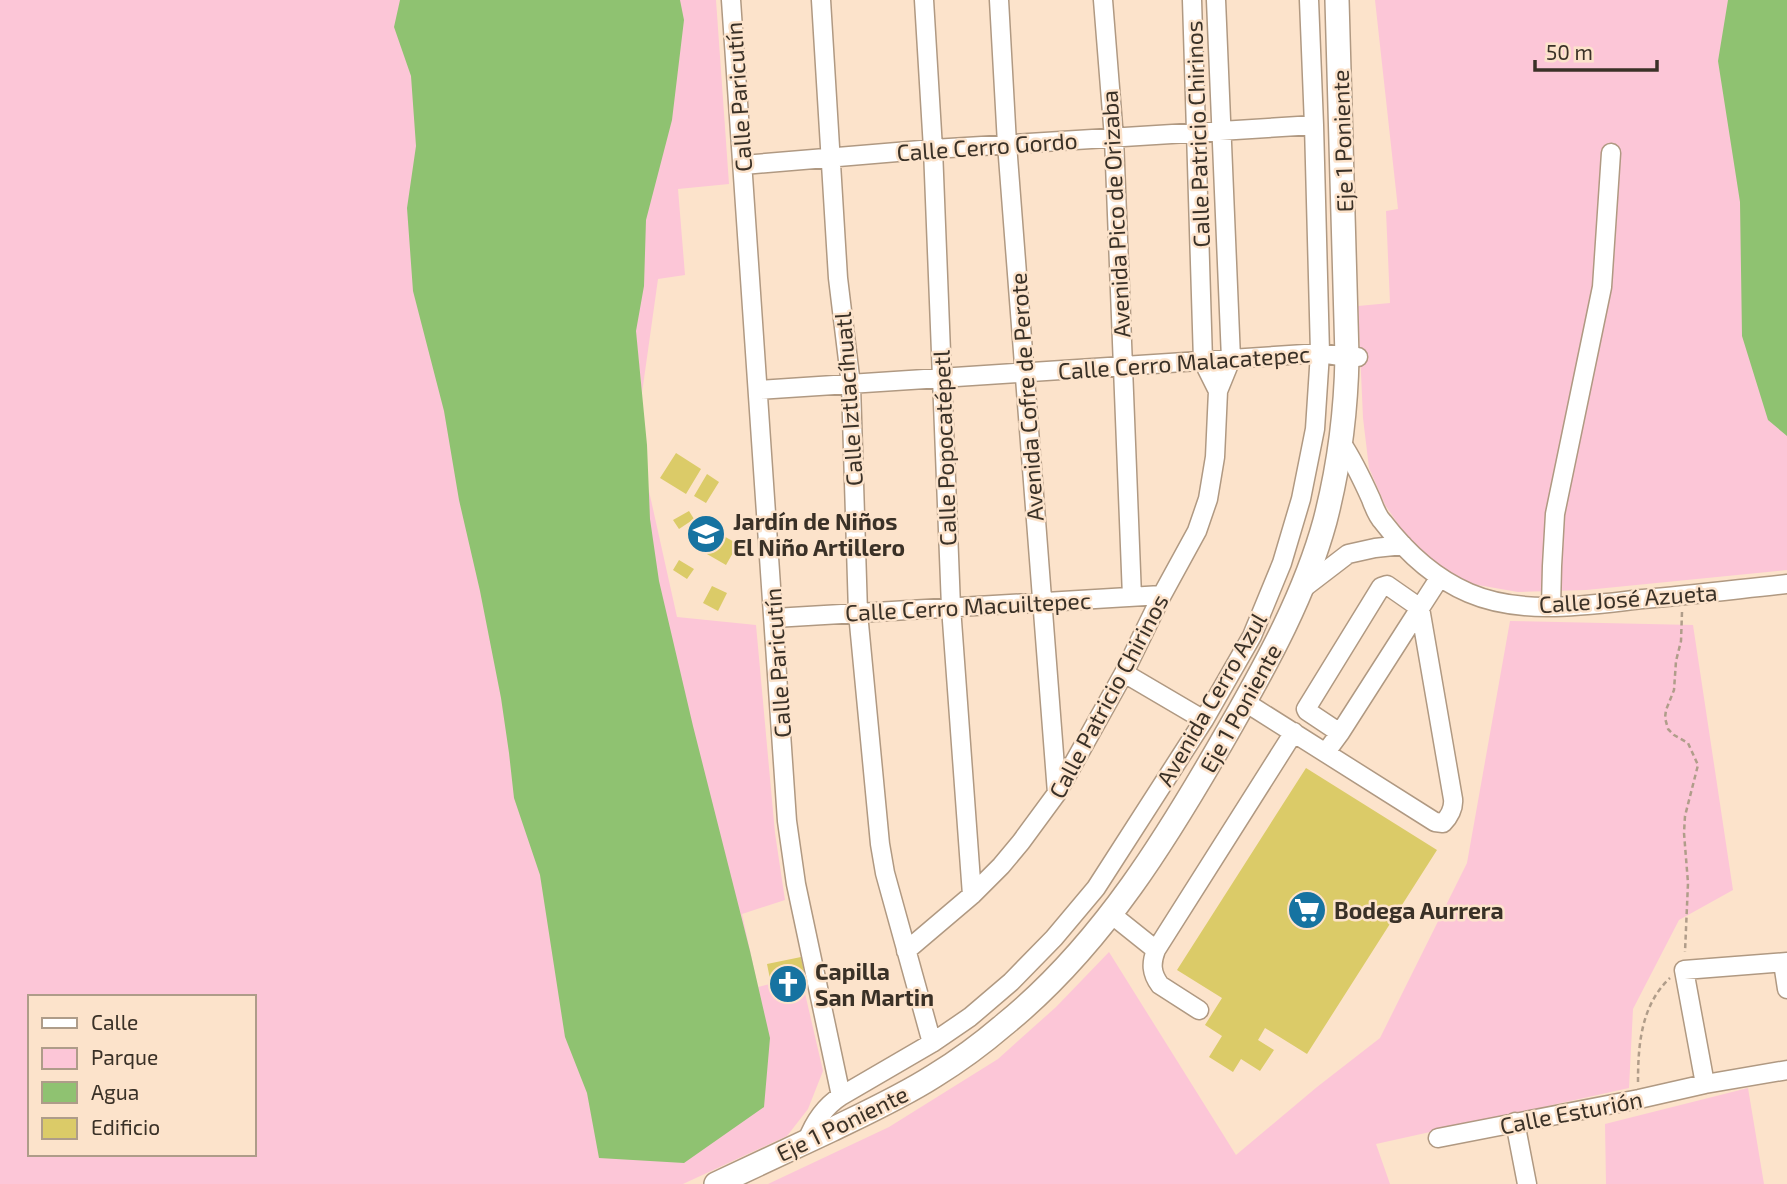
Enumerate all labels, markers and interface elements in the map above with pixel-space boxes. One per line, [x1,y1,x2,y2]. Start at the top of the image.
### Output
street label: Calle Patricio Chirinos [1179,20,1215,248]
street label: Calle Paricutín [719,21,757,173]
scale bar [1535,28,1658,72]
text: 50 m [1546,39,1593,64]
street label: Eje 1 Poniente [1326,69,1358,213]
street label: Avenida Pico de Orizaba [1095,90,1135,338]
street label: Calle Cerro Gordo [896,126,1078,166]
street label: Avenida Cofre de Perote [1003,272,1049,522]
street label: Calle Iztlacíhuatl [828,311,868,487]
street label: Calle Cerro Malacatepec [1057,339,1311,385]
street label: Calle Popocatépetl [927,349,961,546]
place label: Jardín de Niños El Niño Artillero [733,507,905,561]
school or university icon: Jardín de Niños El Niño Artillero [685,513,727,555]
street label: Calle José Azueta [1538,578,1718,618]
street label: Calle Cerro Macuiltepec [844,586,1092,626]
street label: Calle Paricutín [758,587,796,739]
street label: Calle Patricio Chirinos [1042,589,1174,803]
street label: Avenida Cerro Azul [1150,607,1272,791]
street label: Eje 1 Poniente [1193,639,1287,777]
supermarket icon: Bodega Aurrera [1286,889,1328,931]
place label: Bodega Aurrera [1334,896,1504,924]
place label: Capilla San Martin [815,957,934,1011]
church icon: Capilla San Martin [767,963,809,1005]
legend [28,995,256,1156]
text: Calle [91,1009,138,1034]
text: Parque [91,1044,158,1069]
text: Agua [91,1079,139,1104]
street label: Eje 1 Poniente [772,1079,912,1167]
street label: Calle Esturión [1497,1084,1645,1140]
text: Edificio [91,1114,160,1139]

